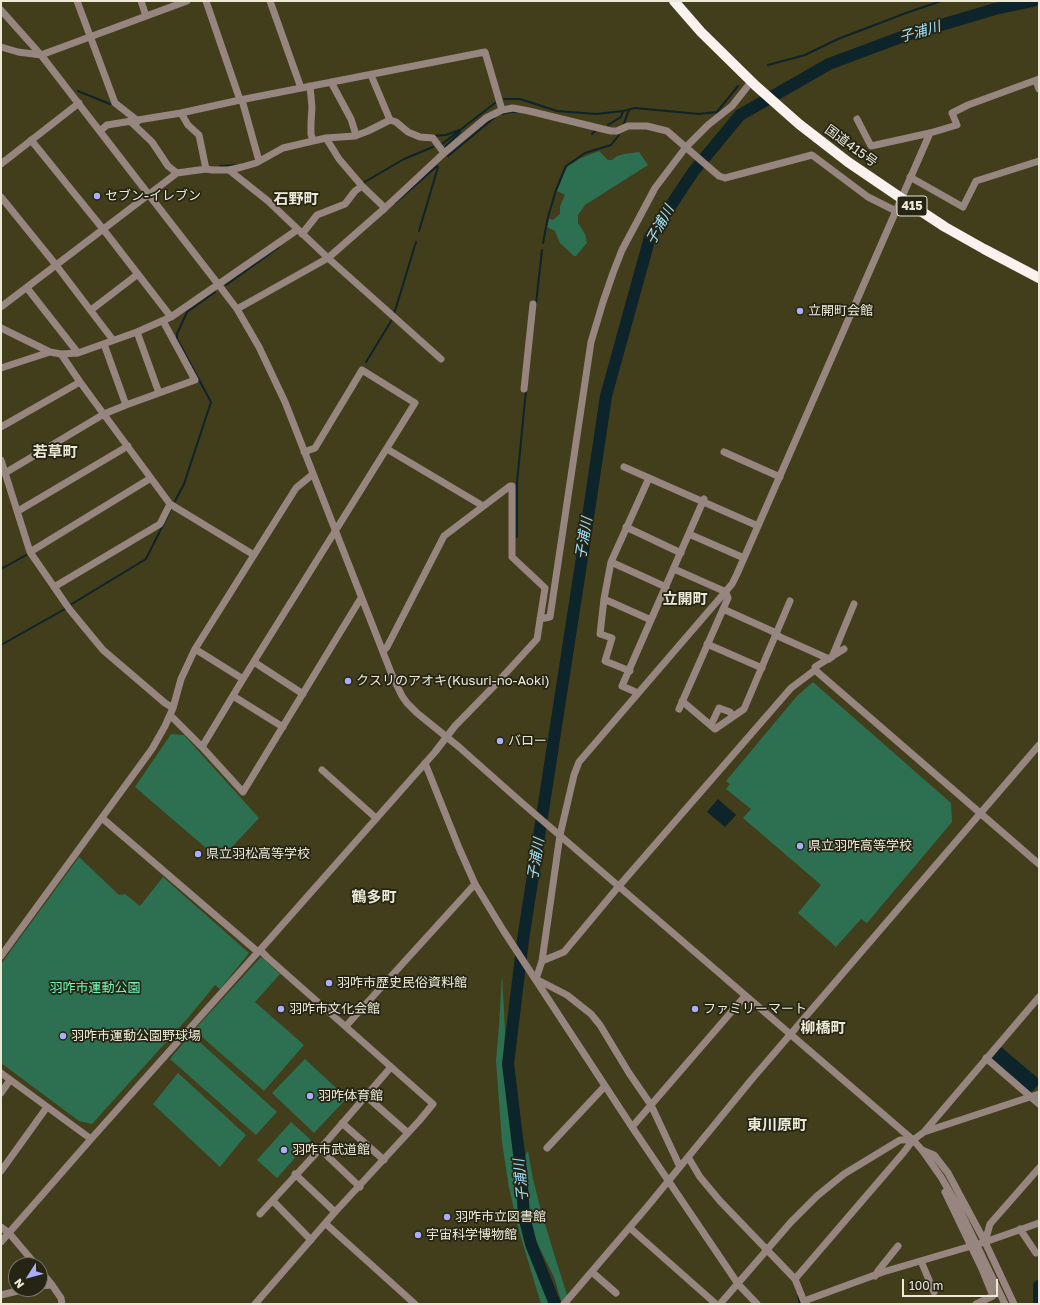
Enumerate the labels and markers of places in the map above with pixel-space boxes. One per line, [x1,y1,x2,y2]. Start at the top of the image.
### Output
place label: セブン-イレブン [105,188,201,204]
marker: セブン-イレブン [92,191,102,201]
place label: 立開町会館 [808,303,873,319]
marker: 立開町会館 [795,306,805,316]
place label: クスリのアオキ(Kusuri-no-Aoki) [356,673,550,689]
marker: クスリのアオキ(Kusuri-no-Aoki) [343,676,353,686]
place label: バロー [508,733,547,749]
marker: バロー [495,736,505,746]
place label: 県立羽咋高等学校 [808,838,912,854]
marker: 県立羽咋高等学校 [795,841,805,851]
place label: 県立羽松高等学校 [206,846,310,862]
marker: 県立羽松高等学校 [193,849,203,859]
place label: 羽咋市歴史民俗資料館 [337,975,467,991]
marker: 羽咋市歴史民俗資料館 [324,978,334,988]
place label: 羽咋市文化会館 [289,1001,380,1017]
place label: ファミリーマート [703,1001,807,1017]
marker: 羽咋市文化会館 [276,1004,286,1014]
marker: ファミリーマート [690,1004,700,1014]
place label: 羽咋市運動公園野球場 [71,1028,201,1044]
marker: 羽咋市運動公園野球場 [58,1031,68,1041]
place label: 羽咋体育館 [318,1088,383,1104]
marker: 羽咋体育館 [305,1091,315,1101]
place label: 羽咋市武道館 [292,1142,370,1158]
marker: 羽咋市武道館 [279,1145,289,1155]
place label: 羽咋市立図書館 [455,1209,546,1225]
marker: 羽咋市立図書館 [442,1212,452,1222]
place label: 宇宙科学博物館 [426,1227,517,1243]
marker: 宇宙科学博物館 [413,1230,423,1240]

